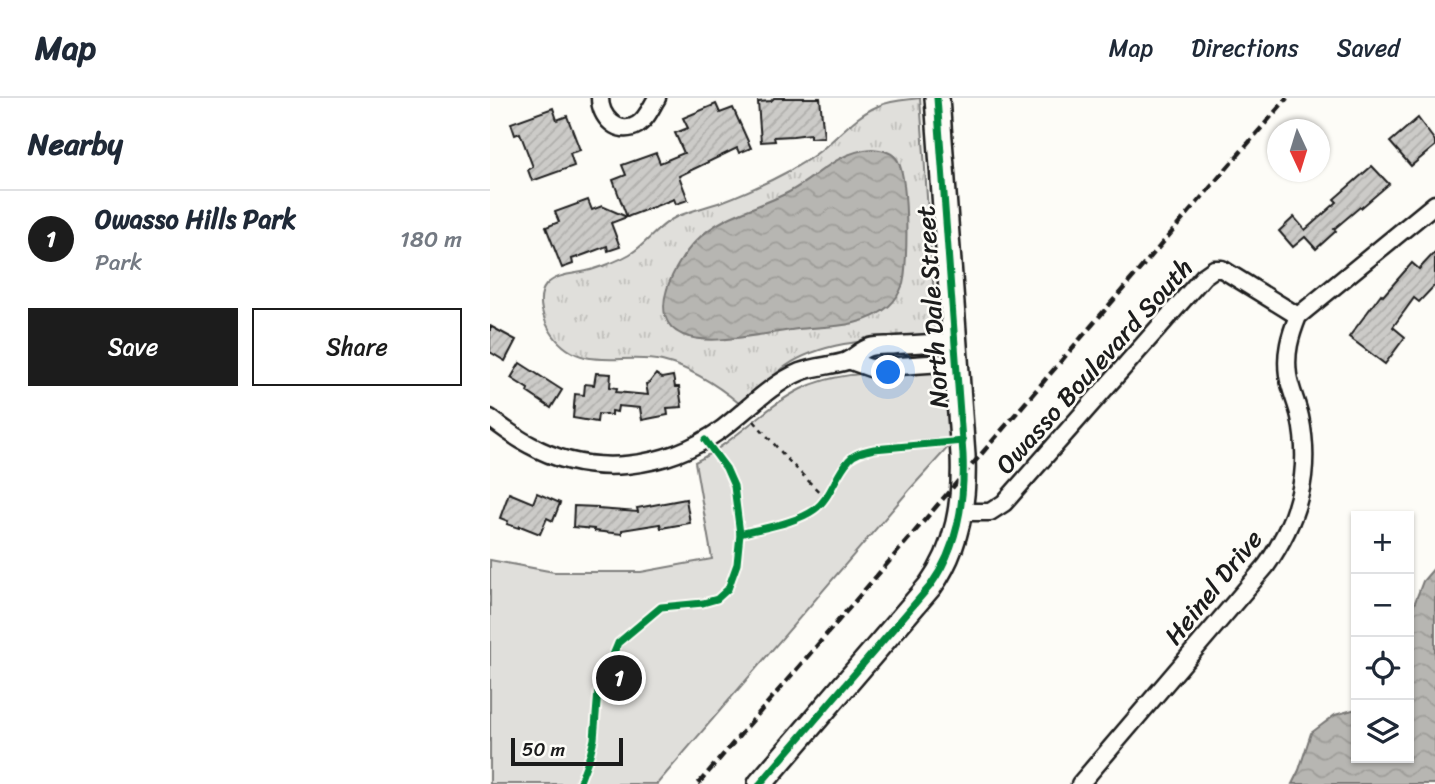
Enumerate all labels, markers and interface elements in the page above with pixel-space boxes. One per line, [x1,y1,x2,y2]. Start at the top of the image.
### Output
text: Map [35,19,96,77]
text: Map [1109,27,1153,69]
text: Directions [1191,27,1299,69]
text: Saved [1337,27,1400,69]
text: Nearby [28,117,123,171]
north arrow [1267,119,1330,182]
text: Owasso Hills Park [95,196,296,242]
street label: North Dale Street [902,204,962,410]
text: 1 [46,219,56,260]
text: 180 m [400,219,462,260]
text: Park [95,242,142,283]
street label: Owasso Boulevard South [984,247,1204,485]
button: Save [28,308,238,386]
button: Share [252,308,462,386]
your location [871,355,905,389]
map controls [1351,511,1414,763]
button: + [1351,511,1414,574]
street label: Heinel Drive [1152,519,1274,655]
button: − [1351,574,1414,637]
button: locate [1351,637,1414,700]
pin: 1 [596,652,642,704]
button: layers [1351,700,1414,763]
text: 50 m [522,733,565,766]
scale bar [511,735,623,767]

